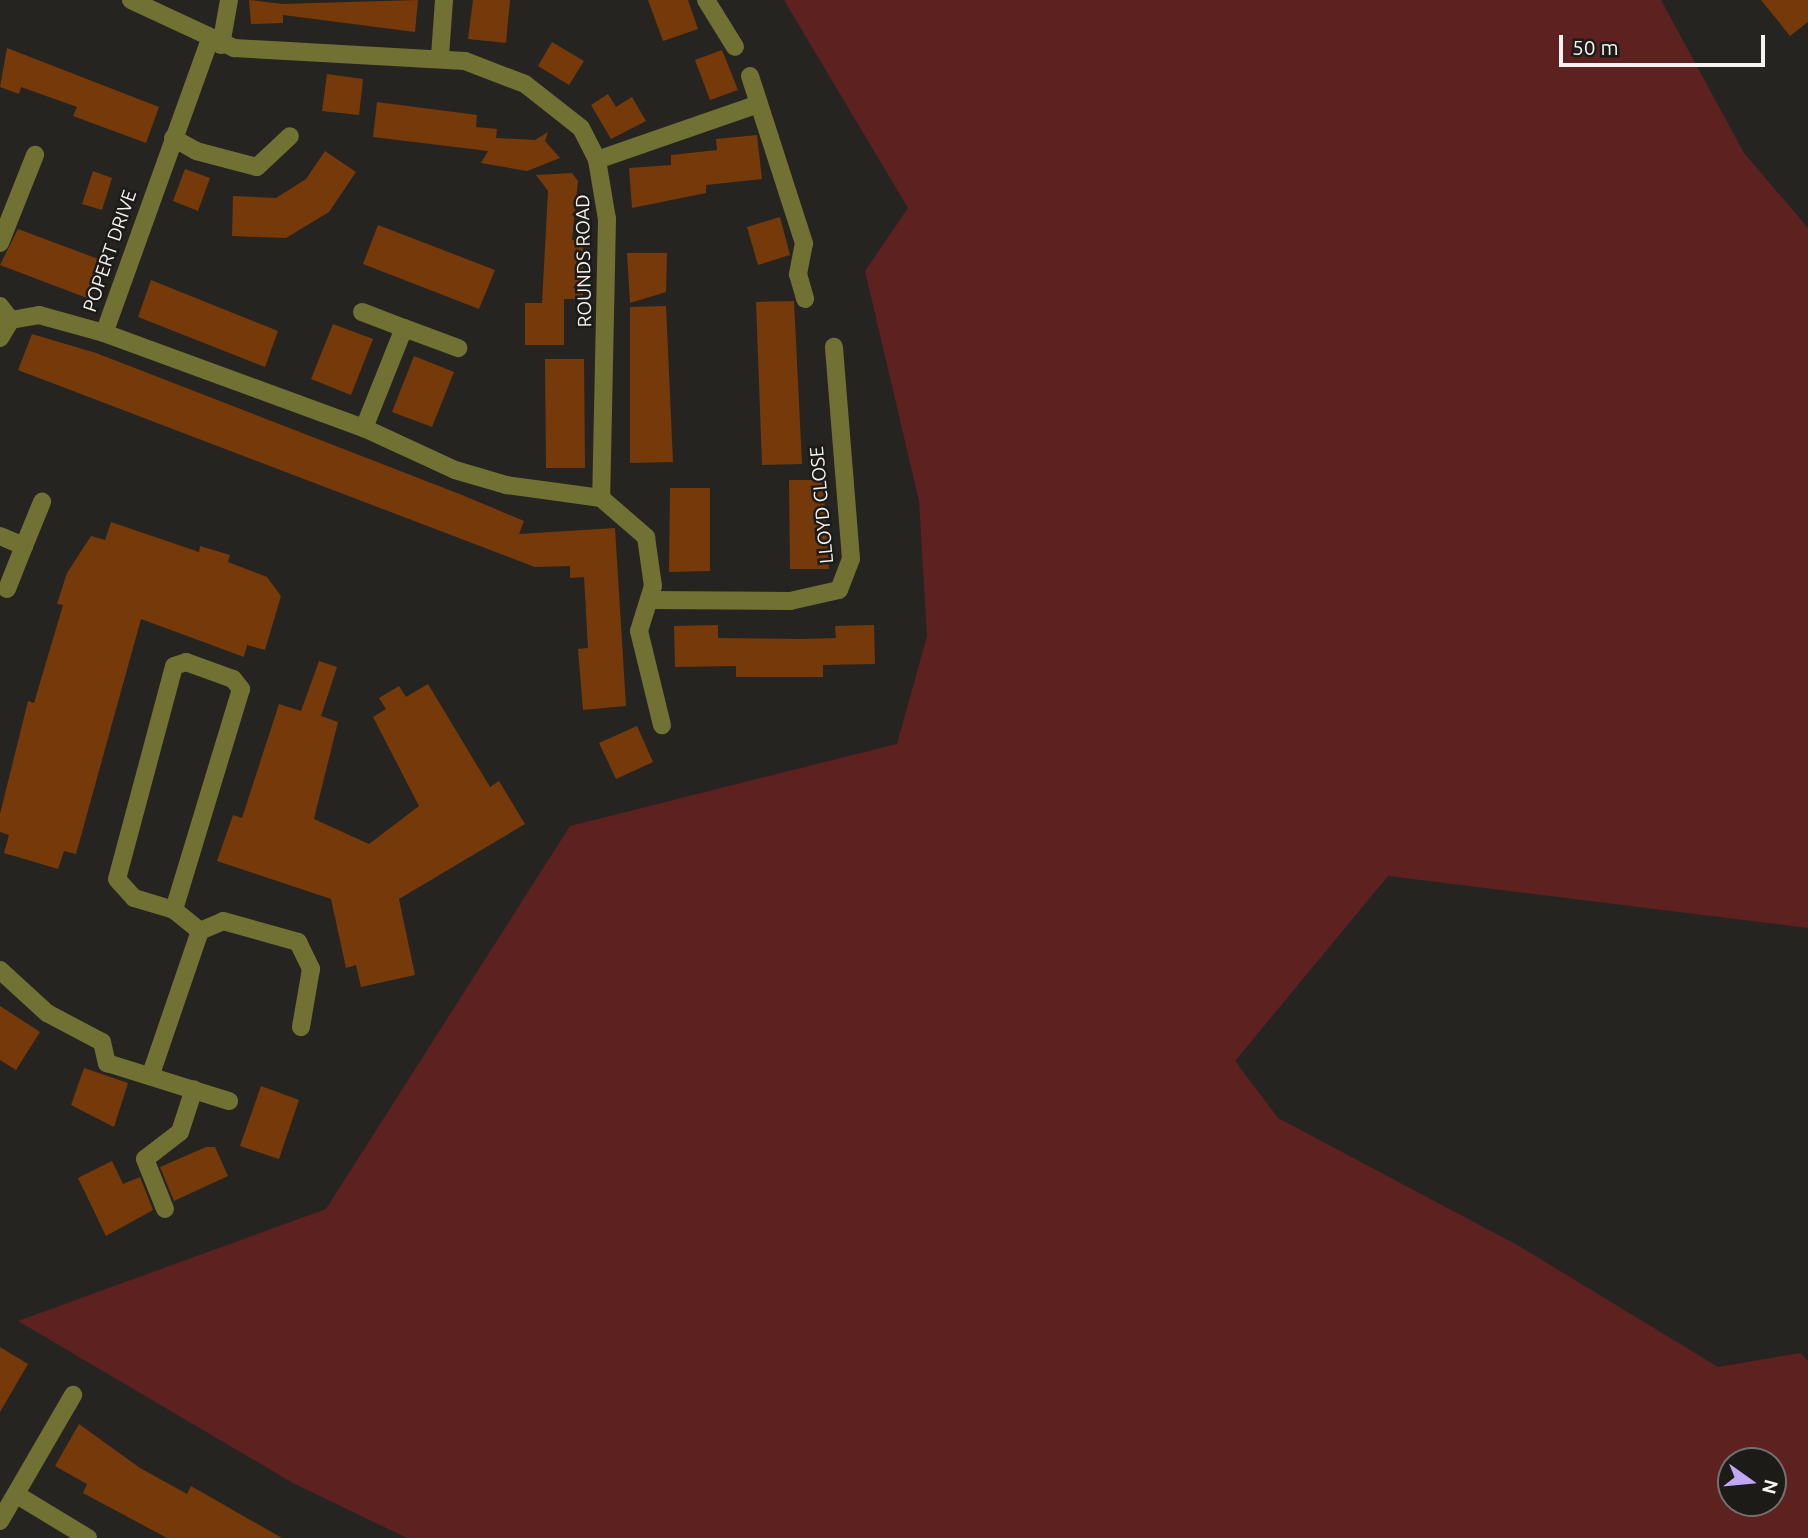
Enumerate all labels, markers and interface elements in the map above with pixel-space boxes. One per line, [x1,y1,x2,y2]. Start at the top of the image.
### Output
scale bar [1563,21,1770,65]
text: 50 m [1572,35,1619,59]
street label: POPERT DRIVE [78,187,142,315]
street label: ROUNDS ROAD [571,194,597,328]
street label: LLOYD CLOSE [806,445,838,565]
north arrow [1717,1447,1787,1517]
text: N [1758,1477,1783,1497]

